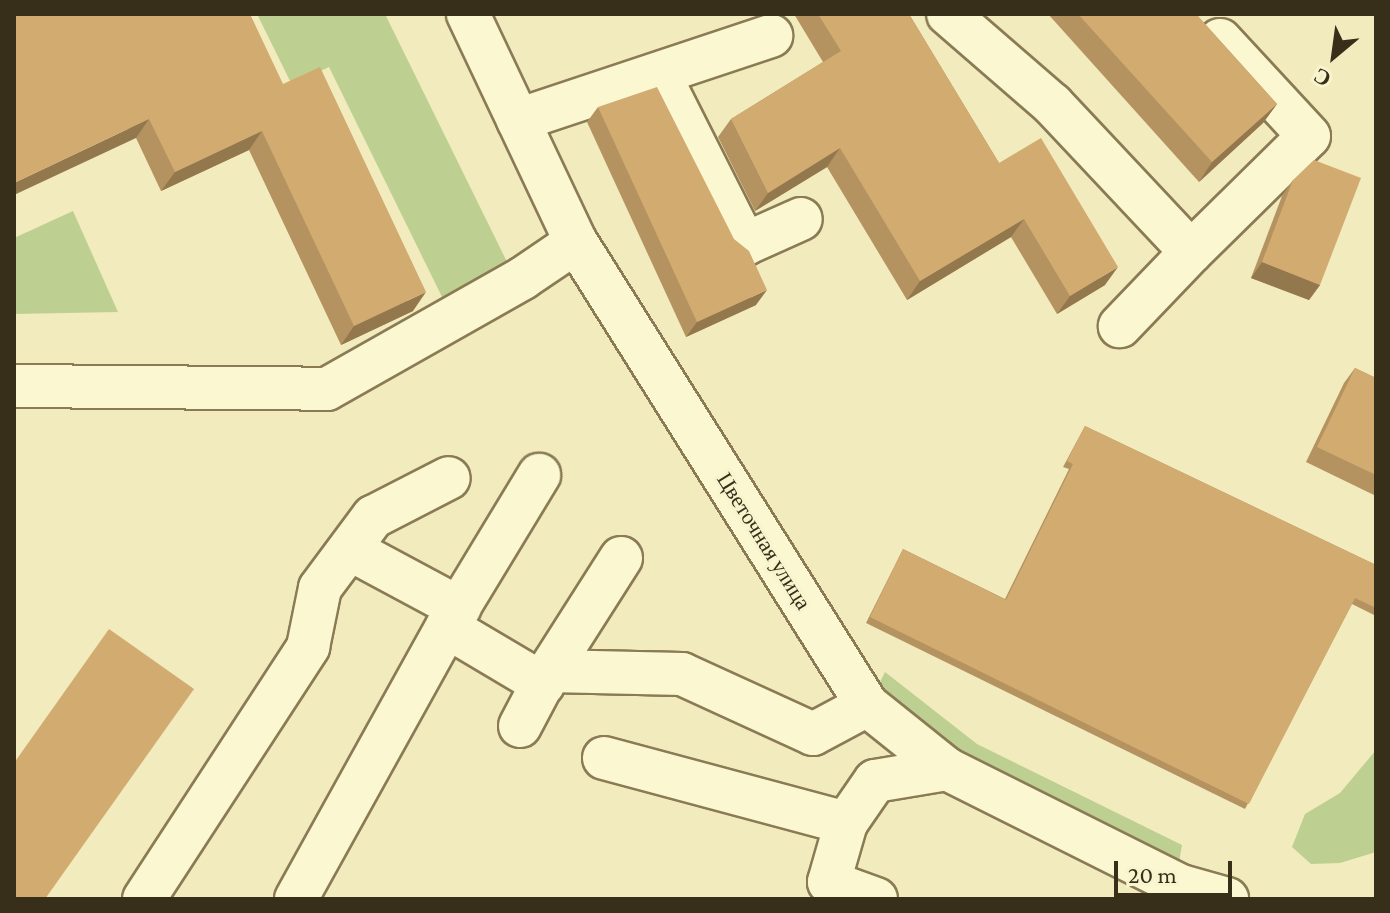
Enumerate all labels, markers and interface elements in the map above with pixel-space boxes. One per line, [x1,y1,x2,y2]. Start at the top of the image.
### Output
north arrow [1294,16,1374,96]
text: С [1309,63,1335,92]
street label: Цветочная улица [711,468,817,614]
scale bar [1118,845,1236,895]
text: 20 m [1128,861,1177,888]

